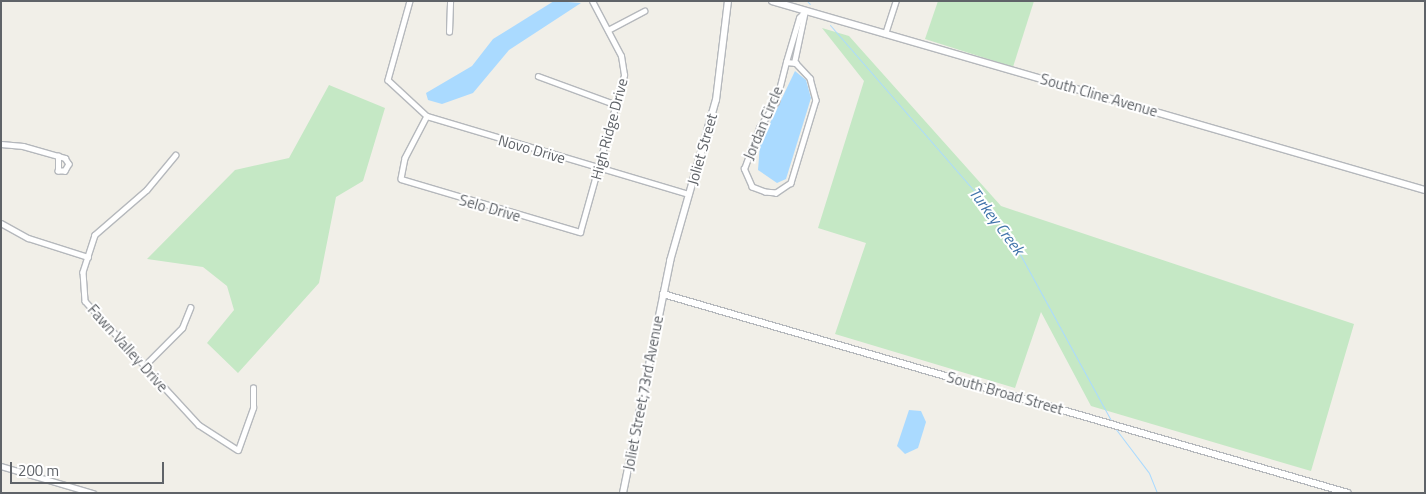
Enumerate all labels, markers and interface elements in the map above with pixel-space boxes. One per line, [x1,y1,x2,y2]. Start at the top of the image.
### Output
street label: South Cline Avenue [1038,70,1160,120]
street label: High Ridge Drive [587,76,631,182]
street label: Jordan Circle [739,84,787,162]
street label: Joliet Street [683,111,721,187]
street label: Novo Drive [496,131,568,167]
water label: Turkey Creek [966,184,1028,258]
street label: Selo Drive [457,191,523,225]
street label: Fawn Valley Drive [84,301,172,395]
street label: Joliet Street;73rd Avenue [619,314,667,472]
street label: South Broad Street [945,368,1065,418]
scale bar [12,452,166,484]
text: 200 m [18,459,59,482]

